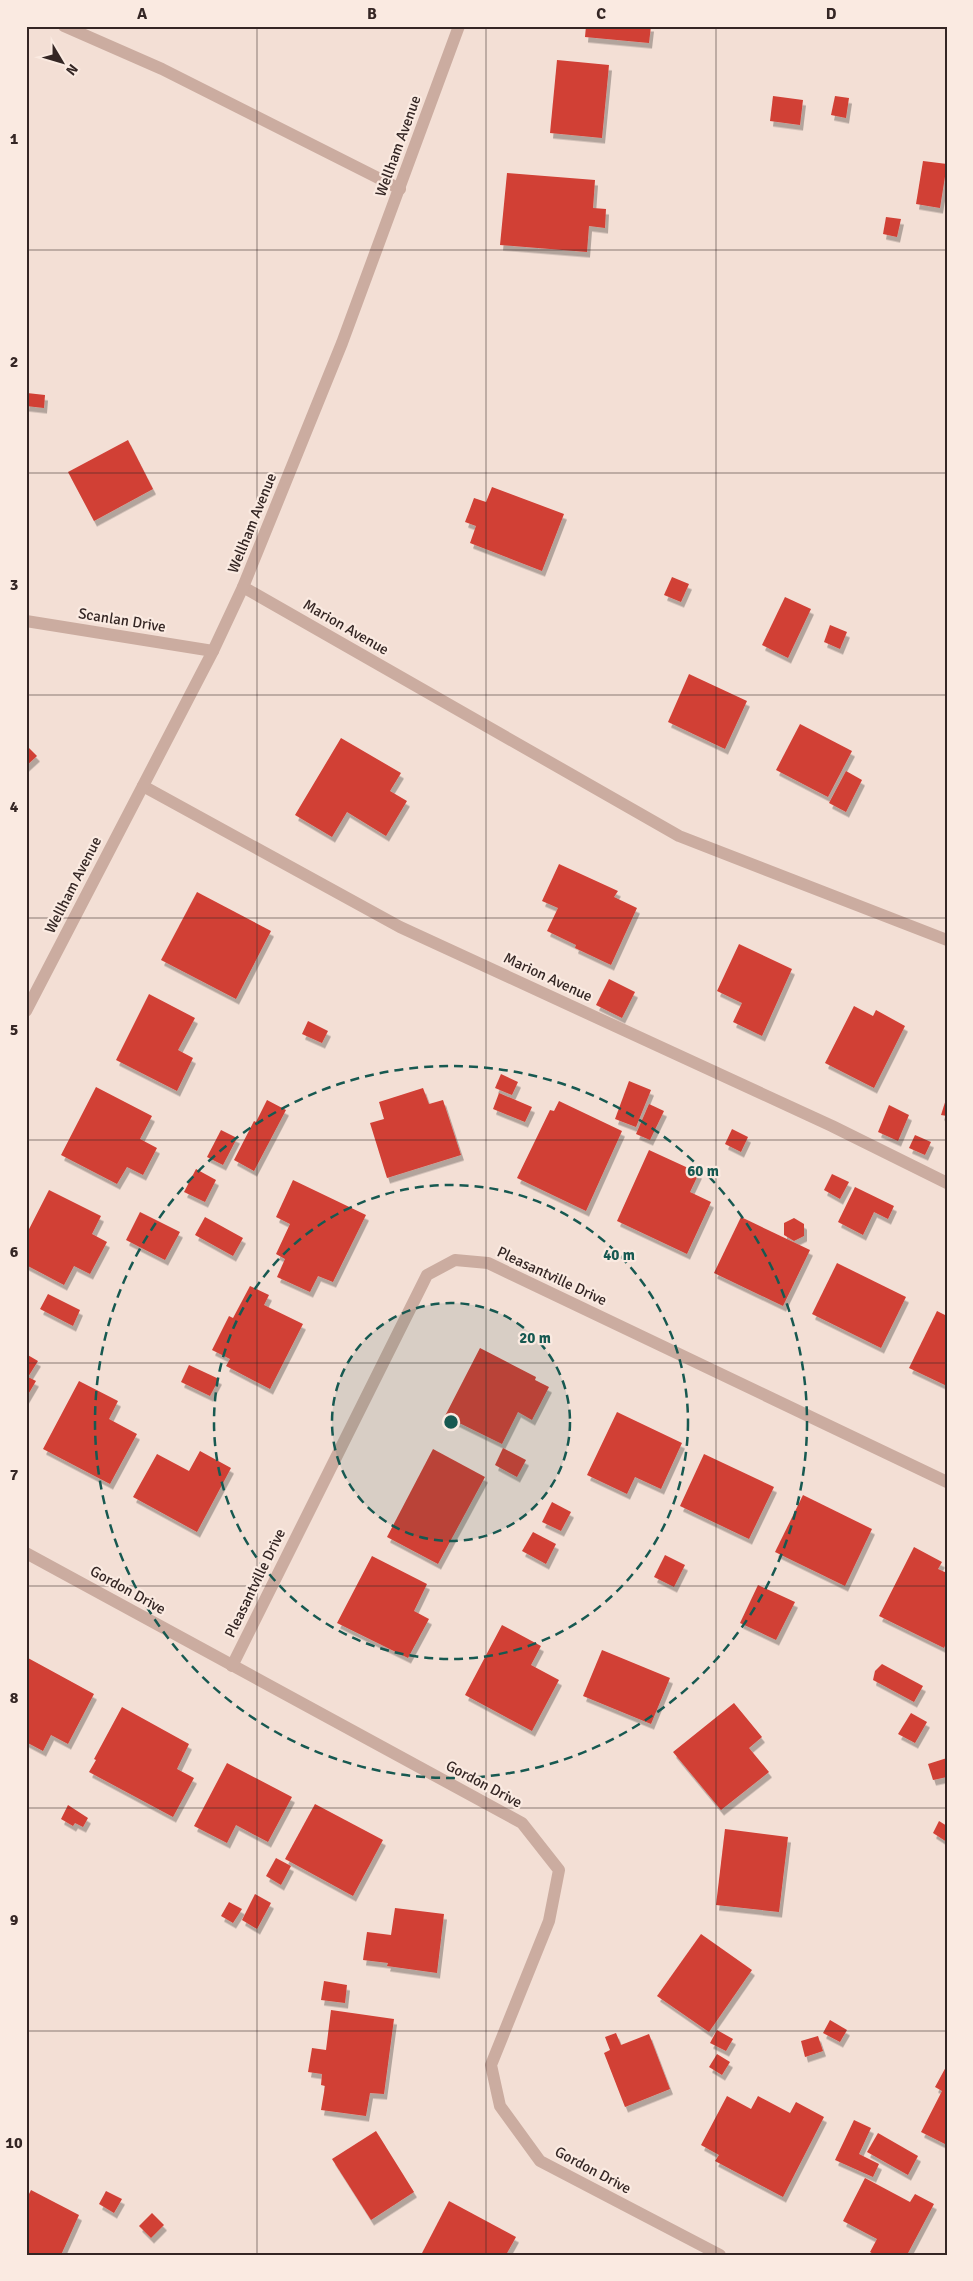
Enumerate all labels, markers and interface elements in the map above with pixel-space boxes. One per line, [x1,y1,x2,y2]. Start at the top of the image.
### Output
text: A [137,4,148,24]
text: B [367,4,377,24]
text: C [596,4,606,24]
text: D [826,4,837,24]
north arrow [38,38,88,88]
text: N [62,61,82,79]
street label: Wellham Avenue [371,93,425,199]
text: 1 [10,129,19,149]
text: 2 [10,352,18,372]
street label: Wellham Avenue [224,470,280,576]
text: 3 [10,575,18,595]
street label: Marion Avenue [300,595,392,659]
street label: Scanlan Drive [77,604,167,636]
text: 4 [10,797,19,817]
street label: Wellham Avenue [41,834,105,936]
street label: Marion Avenue [501,949,595,1005]
text: 5 [10,1020,18,1040]
text: 60 m [687,1162,719,1180]
text: 6 [10,1242,19,1262]
street label: Pleasantville Drive [494,1243,610,1309]
text: 40 m [603,1246,635,1264]
text: 20 m [519,1329,551,1347]
centre of rings [442,1413,460,1431]
text: 7 [10,1465,19,1485]
street label: Pleasantville Drive [221,1525,289,1641]
street label: Gordon Drive [87,1562,169,1618]
text: 8 [10,1688,19,1708]
street label: Gordon Drive [443,1756,525,1812]
text: 9 [10,1910,19,1930]
text: 10 [5,2133,23,2153]
street label: Gordon Drive [552,2142,634,2198]

